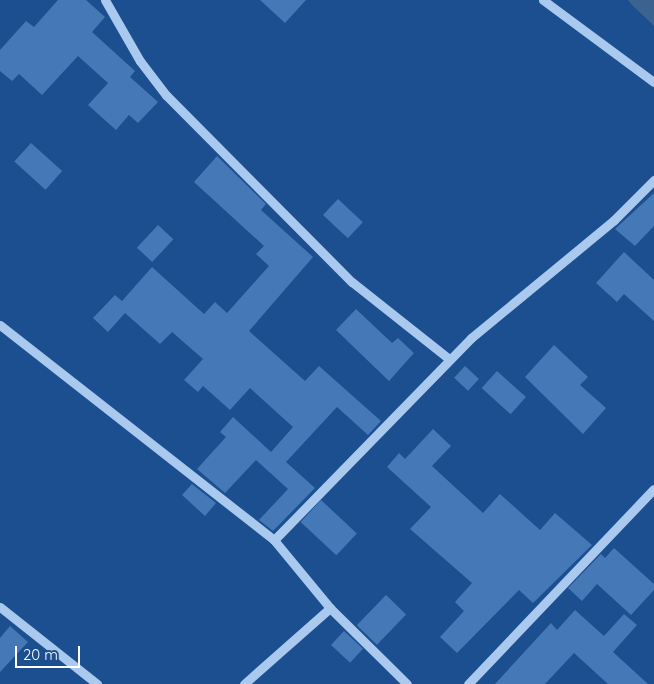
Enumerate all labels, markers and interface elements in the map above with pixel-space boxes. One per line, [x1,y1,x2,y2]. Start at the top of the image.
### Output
scale bar [18,636,82,668]
text: 20 m [23,645,58,664]

